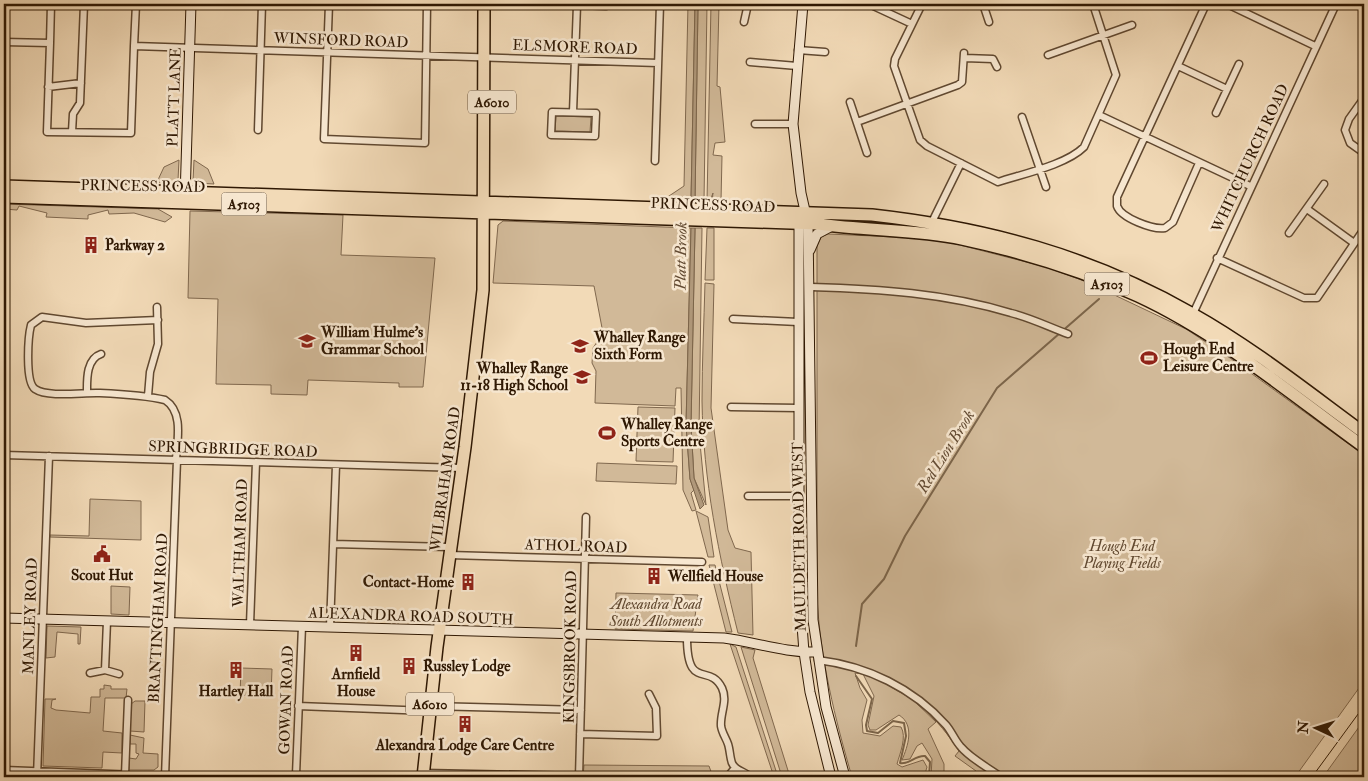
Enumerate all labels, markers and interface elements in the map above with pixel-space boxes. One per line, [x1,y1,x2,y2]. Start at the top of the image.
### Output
street label: WINSFORD ROAD [272,29,409,52]
street label: ELSMORE ROAD [512,36,638,59]
street label: PLATT LANE [163,47,186,147]
street label: WHITCHURCH ROAD [1207,81,1293,236]
road number: A6010 [468,90,516,114]
street label: PRINCESS ROAD [81,176,205,197]
road number: A5103 [222,192,266,215]
street label: PRINCESS ROAD [650,194,776,217]
water label: Platt Brook [670,221,692,291]
building icon: Parkway 2 [81,235,101,255]
place label: Parkway 2 [105,236,165,256]
road number: A5103 [1084,272,1130,296]
place label: William Hulme's Grammar School [320,323,424,359]
place label: Whalley Range Sixth Form [593,328,686,364]
school or university icon: William Hulme's Grammar School [297,331,317,351]
school or university icon: Whalley Range Sixth Form [570,336,590,356]
place label: Hough End Leisure Centre [1163,340,1254,376]
sports icon: Hough End Leisure Centre [1139,348,1159,368]
place label: Whalley Range 11-18 High School [460,359,569,396]
school or university icon: Whalley Range 11-18 High School [572,367,592,387]
street label: WILBRAHAM ROAD [426,406,465,554]
water label: Red Lion Brook [912,406,979,497]
place label: Whalley Range Sports Centre [620,415,713,452]
sports icon: Whalley Range Sports Centre [597,423,617,443]
street label: SPRINGBRIDGE ROAD [148,437,318,462]
street label: MAULDETH ROAD WEST [788,442,811,632]
street label: WALTHAM ROAD [229,478,252,609]
street label: BRANTINGHAM ROAD [145,533,172,704]
street label: ATHOL ROAD [523,535,628,558]
park label: Hough End Playing Fields [1082,537,1162,573]
public building icon: Scout Hut [92,544,112,564]
street label: MANLEY ROAD [19,557,42,675]
place label: Scout Hut [71,566,133,585]
building icon: Wellfield House [644,566,664,586]
place label: Wellfield House [667,567,764,586]
street label: KINGSBROOK ROAD [560,570,581,724]
building icon: Contact-Home [458,572,478,592]
place label: Contact-Home [363,573,455,592]
park label: Alexandra Road South Allotments [608,595,704,631]
street label: ALEXANDRA ROAD SOUTH [307,603,514,630]
building icon: Arnfield House [346,643,366,663]
street label: GOWAN ROAD [275,645,298,755]
building icon: Russley Lodge [399,656,419,676]
place label: Russley Lodge [423,657,511,677]
building icon: Hartley Hall [226,660,246,680]
place label: Arnfield House [331,665,381,701]
place label: Hartley Hall [199,682,274,702]
road number: A6010 [406,692,454,716]
north arrow [1290,704,1340,754]
building icon: Alexandra Lodge Care Centre [455,714,475,734]
text: N [1295,720,1312,735]
place label: Alexandra Lodge Care Centre [375,736,555,756]

